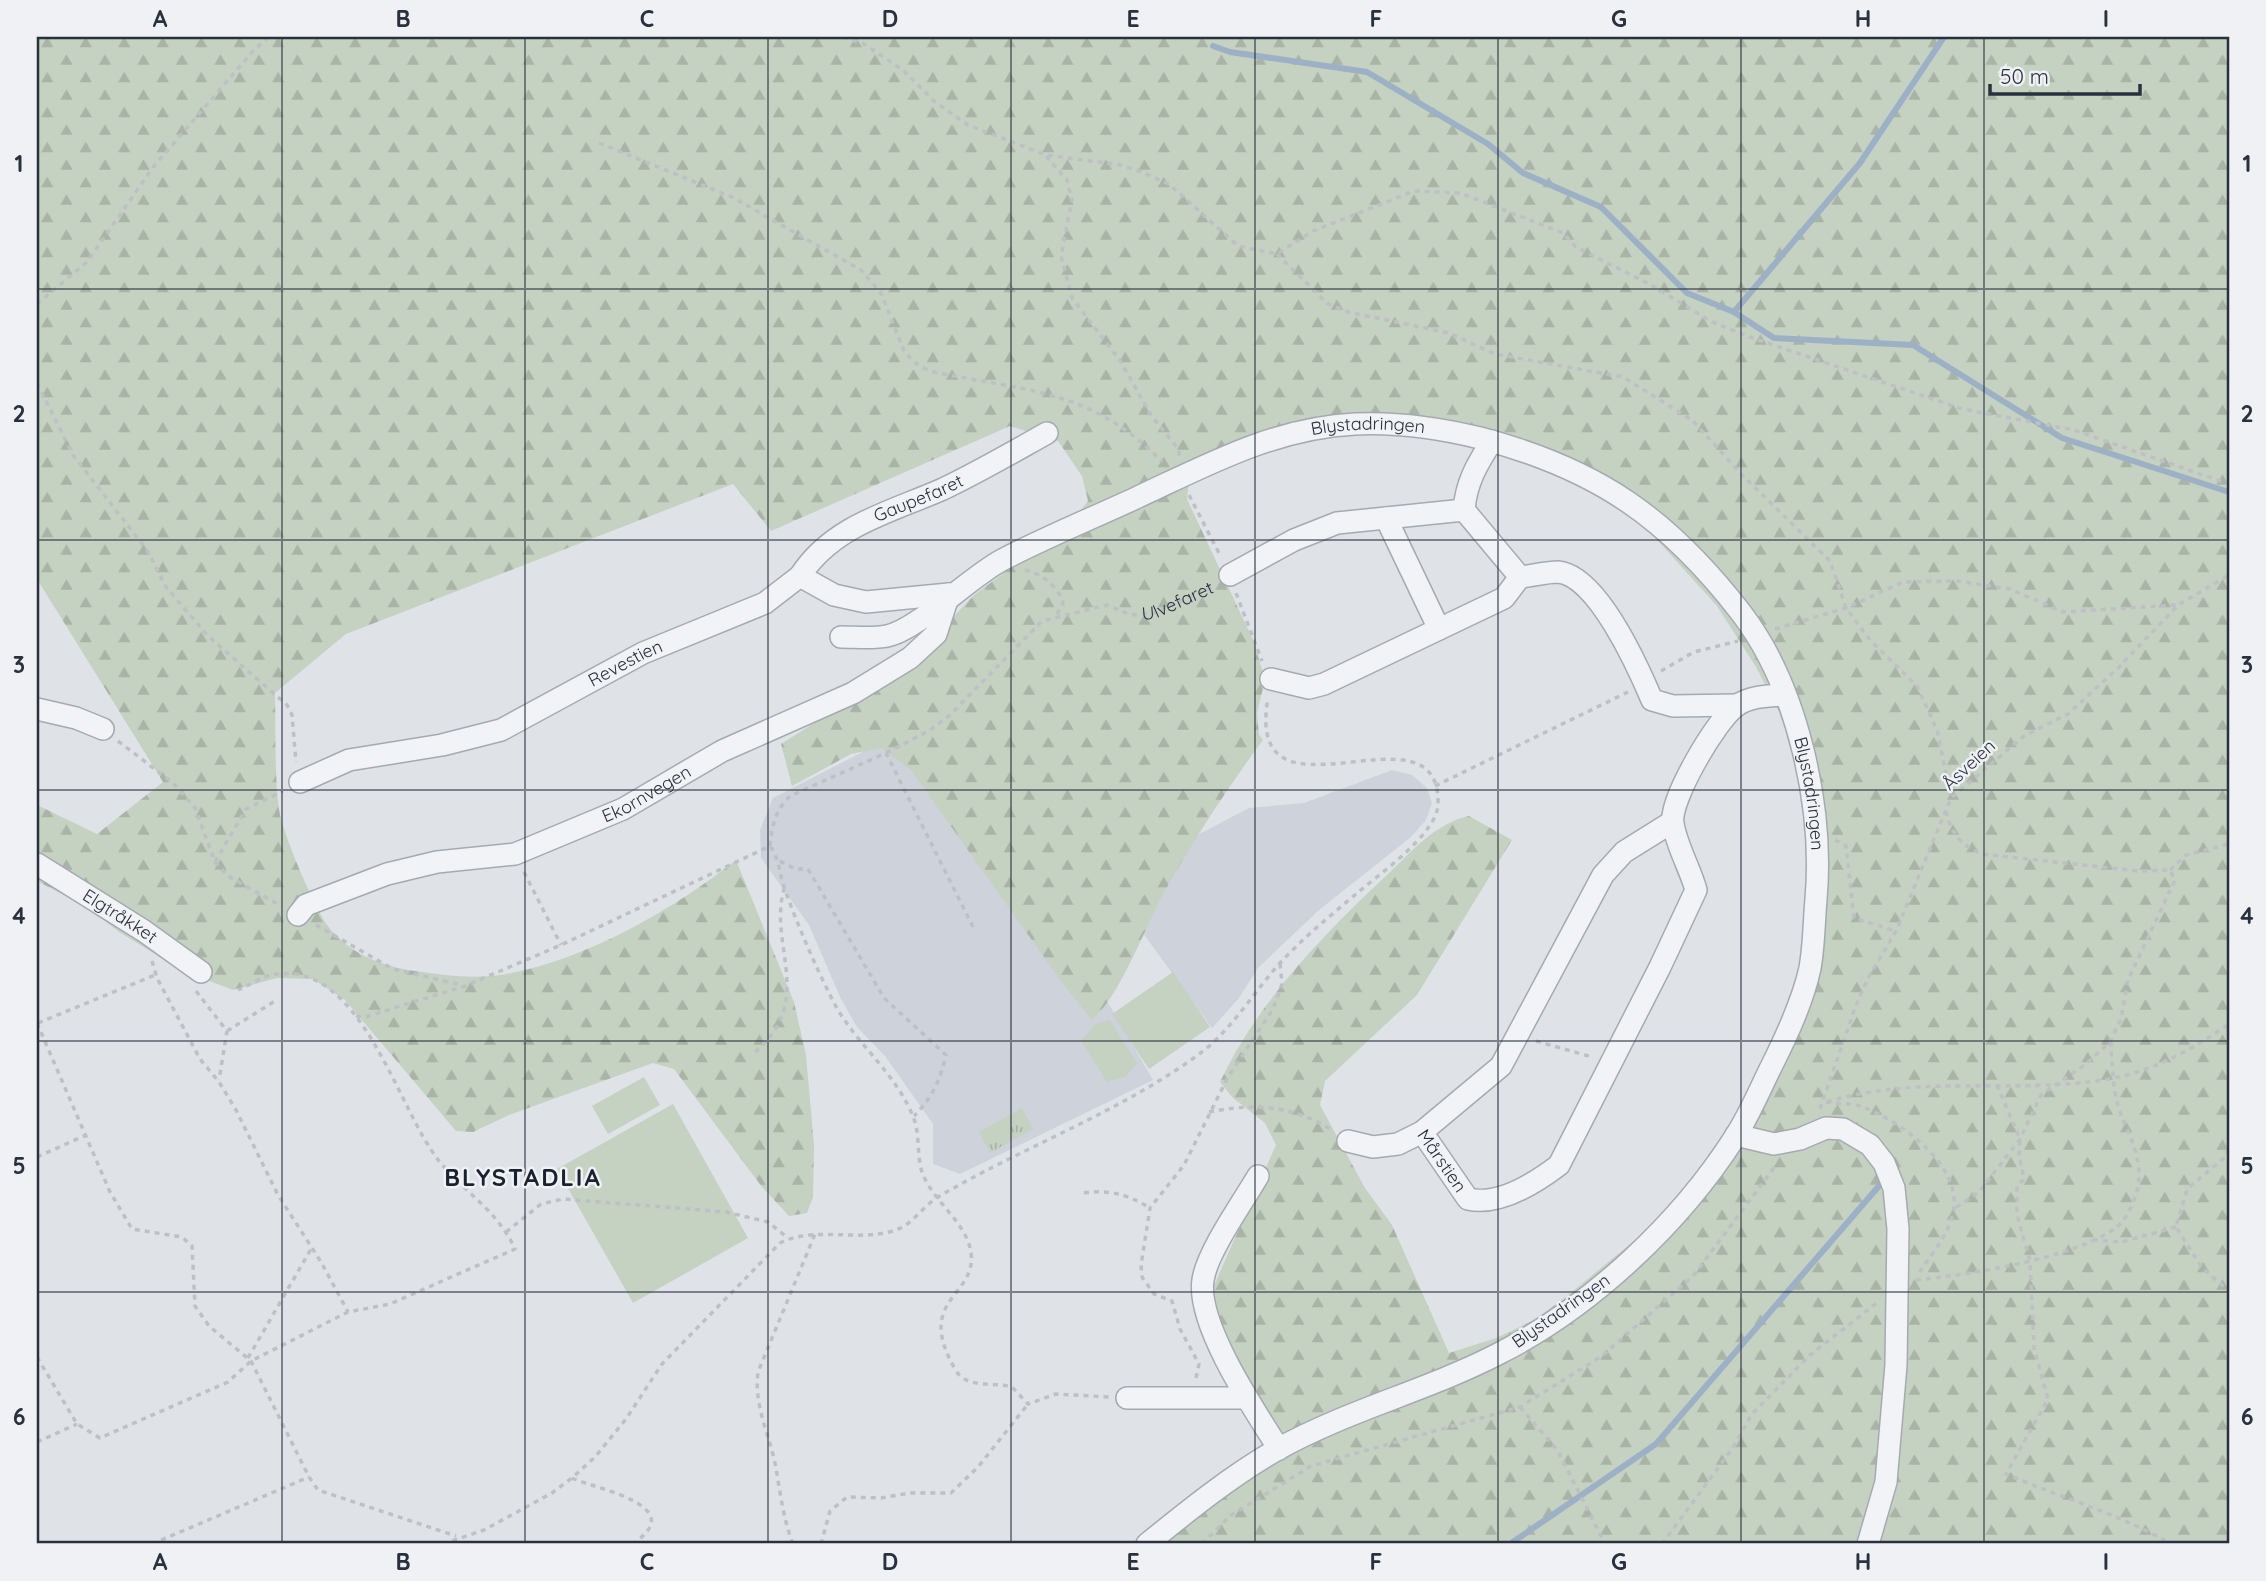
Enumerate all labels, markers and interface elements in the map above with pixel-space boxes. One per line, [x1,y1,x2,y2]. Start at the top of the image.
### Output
text: A [153,4,168,33]
text: B [395,4,411,33]
text: C [640,4,654,33]
text: D [882,4,898,33]
text: E [1126,4,1140,33]
text: F [1370,4,1382,33]
text: G [1611,4,1627,33]
text: H [1855,4,1871,33]
text: I [2103,4,2109,33]
scale bar [1990,52,2140,96]
text: 50 m [2000,63,2049,89]
text: 1 [15,149,23,178]
text: 1 [2243,149,2251,178]
text: 2 [12,399,26,428]
text: 2 [2240,399,2254,428]
street label: Blystadringen [1309,412,1427,440]
street label: Gaupefaret [870,469,967,527]
street label: Ulvefaret [1141,576,1217,625]
street label: Revestien [584,634,666,692]
text: 3 [13,650,25,679]
text: 3 [2241,650,2253,679]
street label: Blystadringen [1789,734,1829,851]
street label: Åsveien [1937,734,2000,795]
street label: Ekornvegen [598,760,695,827]
street label: Elgtråkket [79,883,162,948]
text: 4 [12,901,26,930]
text: 4 [2240,901,2254,930]
street label: Mårstien [1412,1124,1472,1197]
text: 5 [12,1151,26,1180]
text: 5 [2240,1151,2254,1180]
district label: BLYSTADLIA [444,1162,602,1192]
street label: Blystadringen [1507,1268,1614,1353]
text: 6 [13,1402,25,1431]
text: 6 [2241,1402,2253,1431]
text: A [153,1547,168,1576]
text: B [395,1547,411,1576]
text: C [640,1547,654,1576]
text: D [882,1547,898,1576]
text: E [1126,1547,1140,1576]
text: F [1370,1547,1382,1576]
text: G [1611,1547,1627,1576]
text: H [1855,1547,1871,1576]
text: I [2103,1547,2109,1576]

